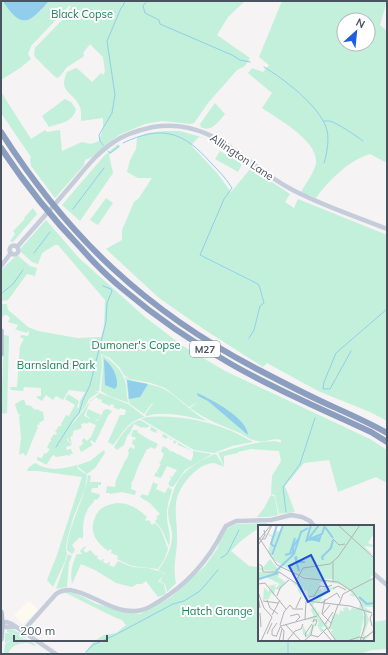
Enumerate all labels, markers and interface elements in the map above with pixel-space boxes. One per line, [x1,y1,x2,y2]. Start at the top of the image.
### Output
park label: Black Copse [51,7,113,21]
north arrow [336,12,376,52]
text: N [354,15,367,31]
street label: Allington Lane [208,131,276,183]
park label: Dumoner's Copse [91,338,181,352]
road number: M27 [190,341,220,357]
park label: Barnsland Park [17,358,95,372]
inset map [258,525,374,641]
park label: Hatch Grange [181,604,253,618]
scale bar [14,617,107,643]
text: 200 m [20,623,55,638]

